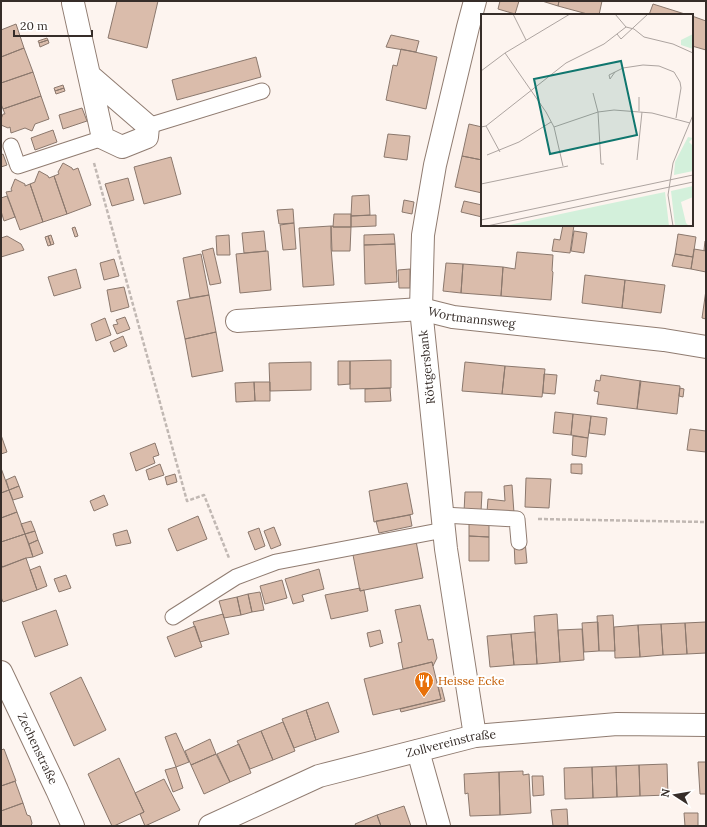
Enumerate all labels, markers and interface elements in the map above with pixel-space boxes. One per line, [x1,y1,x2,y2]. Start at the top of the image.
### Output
scale bar [14,12,92,38]
inset map [481,14,693,226]
text: 20 m [20,18,48,33]
street label: Wortmannsweg [427,303,517,331]
street label: Röttgersbank [415,329,438,405]
restaurant icon: Heisse Ecke [413,670,435,698]
place label: Heisse Ecke [438,673,505,688]
street label: Zechenstraße [15,710,61,787]
street label: Zollvereinstraße [404,726,497,760]
north arrow [655,775,695,815]
text: N [657,787,673,799]

